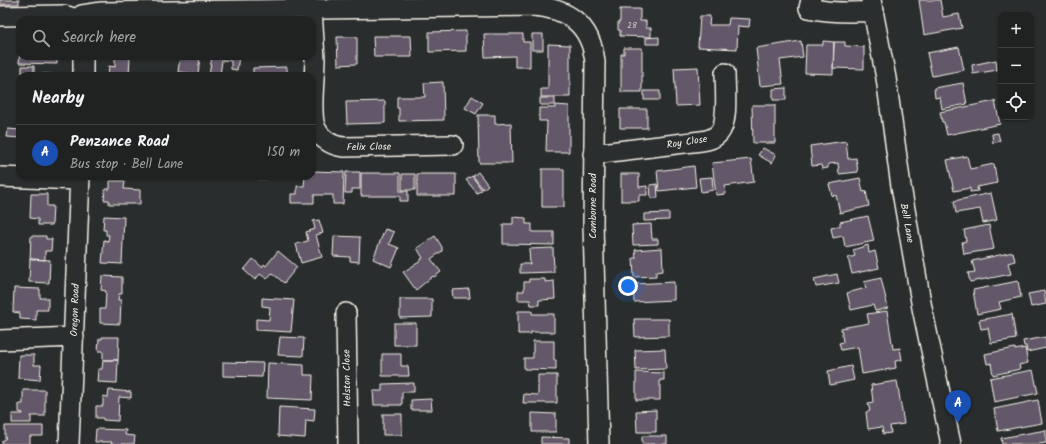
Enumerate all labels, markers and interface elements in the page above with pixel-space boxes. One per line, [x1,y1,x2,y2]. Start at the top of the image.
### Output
map controls [998,12,1034,120]
button: + [998,12,1034,48]
search box [16,16,316,60]
house number: 28 [627,19,637,32]
text: Search here [62,26,136,50]
icon: search [30,27,52,49]
button: − [998,48,1034,84]
button: locate [998,84,1034,120]
text: Nearby [32,85,84,112]
text: Penzance Road [70,130,169,154]
street label: Roy Close [666,131,709,153]
street label: Felix Close [347,139,392,155]
text: A [41,142,49,163]
text: 150 m [267,142,300,163]
text: Bus stop · Bell Lane [70,154,183,175]
street label: Camborne Road [585,172,601,239]
street label: Bell Lane [896,202,918,244]
your location [618,276,638,296]
street label: Oregon Road [66,282,84,337]
street label: Helston Close [338,349,355,407]
pin: A [945,390,971,423]

